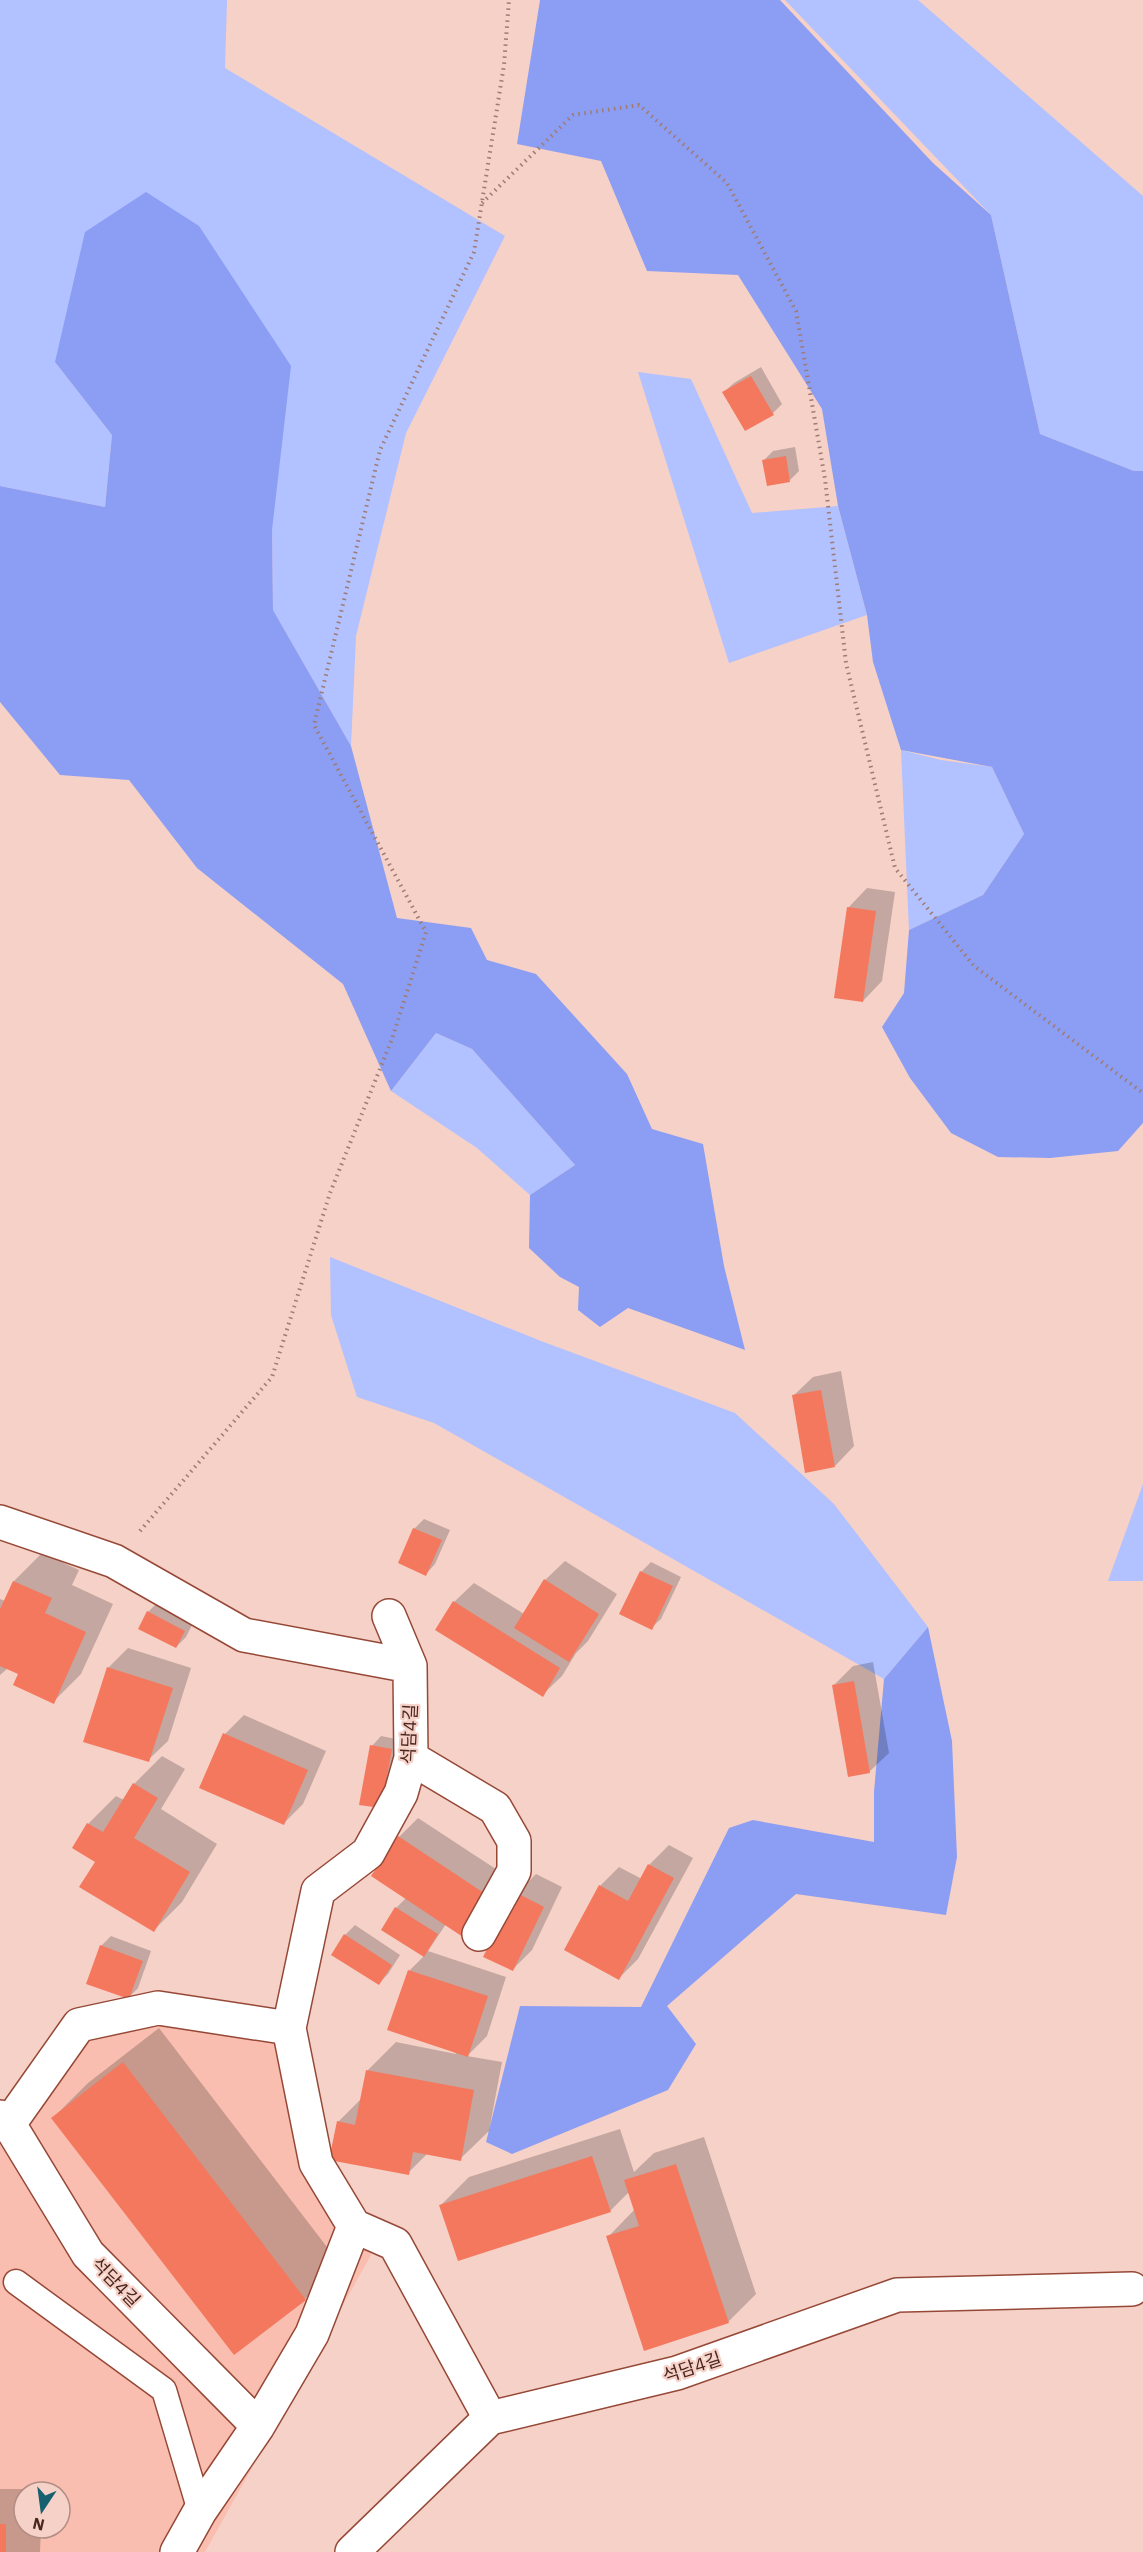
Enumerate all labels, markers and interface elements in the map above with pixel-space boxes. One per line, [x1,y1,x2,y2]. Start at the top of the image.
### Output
street label: 석담4길 [396,1703,422,1765]
street label: 석담4길 [87,2252,145,2312]
street label: 석담4길 [660,2347,724,2387]
north arrow [12,2480,72,2540]
text: N [31,2514,47,2536]

